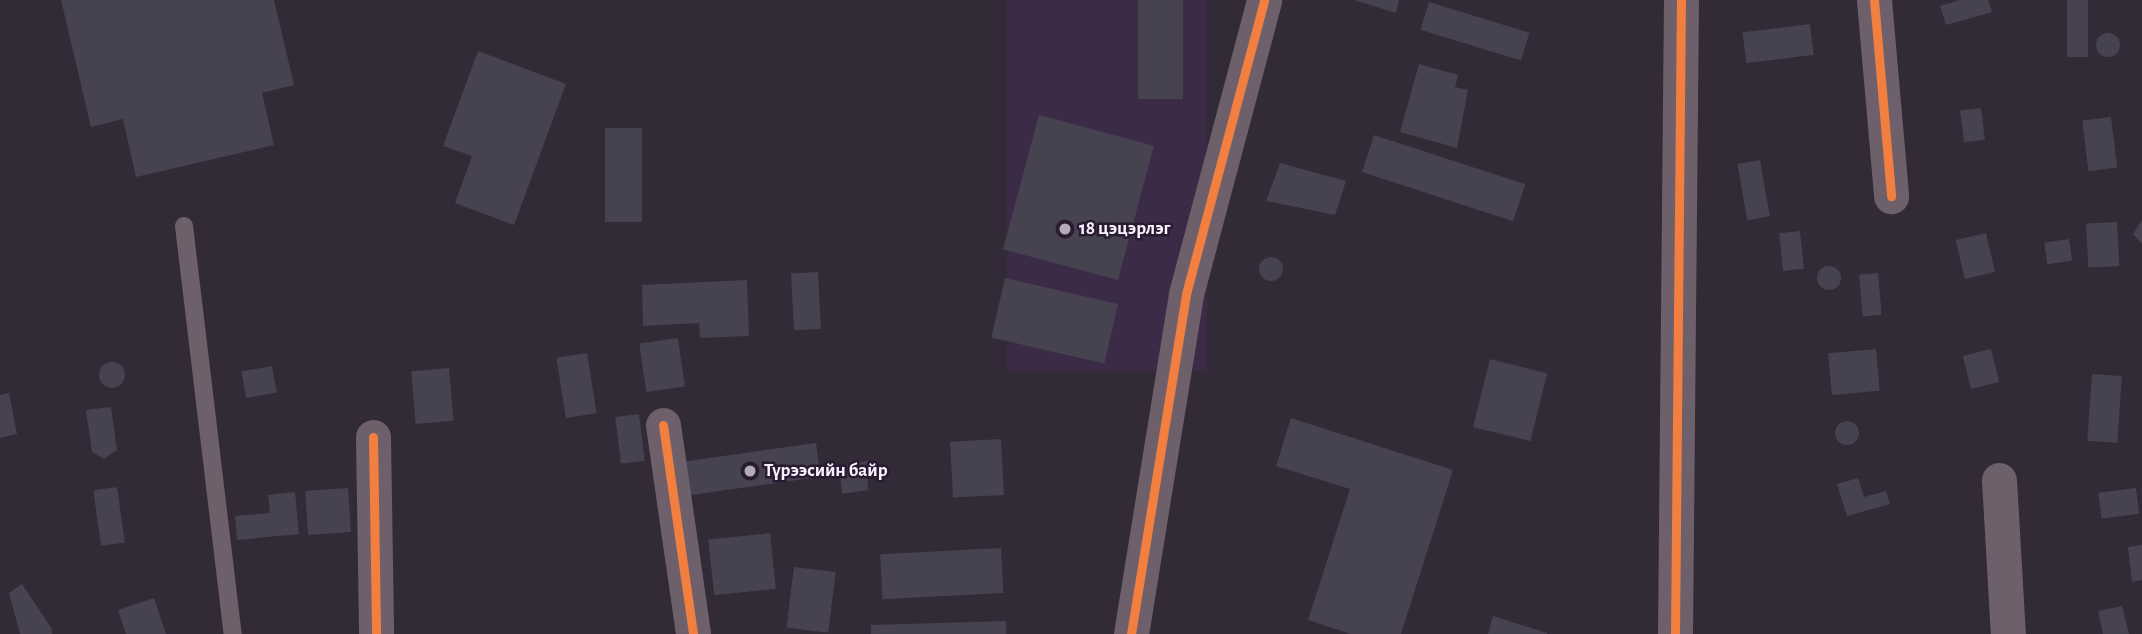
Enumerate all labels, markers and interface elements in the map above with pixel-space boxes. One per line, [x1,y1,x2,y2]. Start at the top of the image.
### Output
place label: 18 цэцэрлэг [1079,218,1170,240]
marker: 18 цэцэрлэг [1057,221,1073,237]
place label: Түрээсийн байр [764,460,888,482]
marker: Түрээсийн байр [742,463,758,479]

